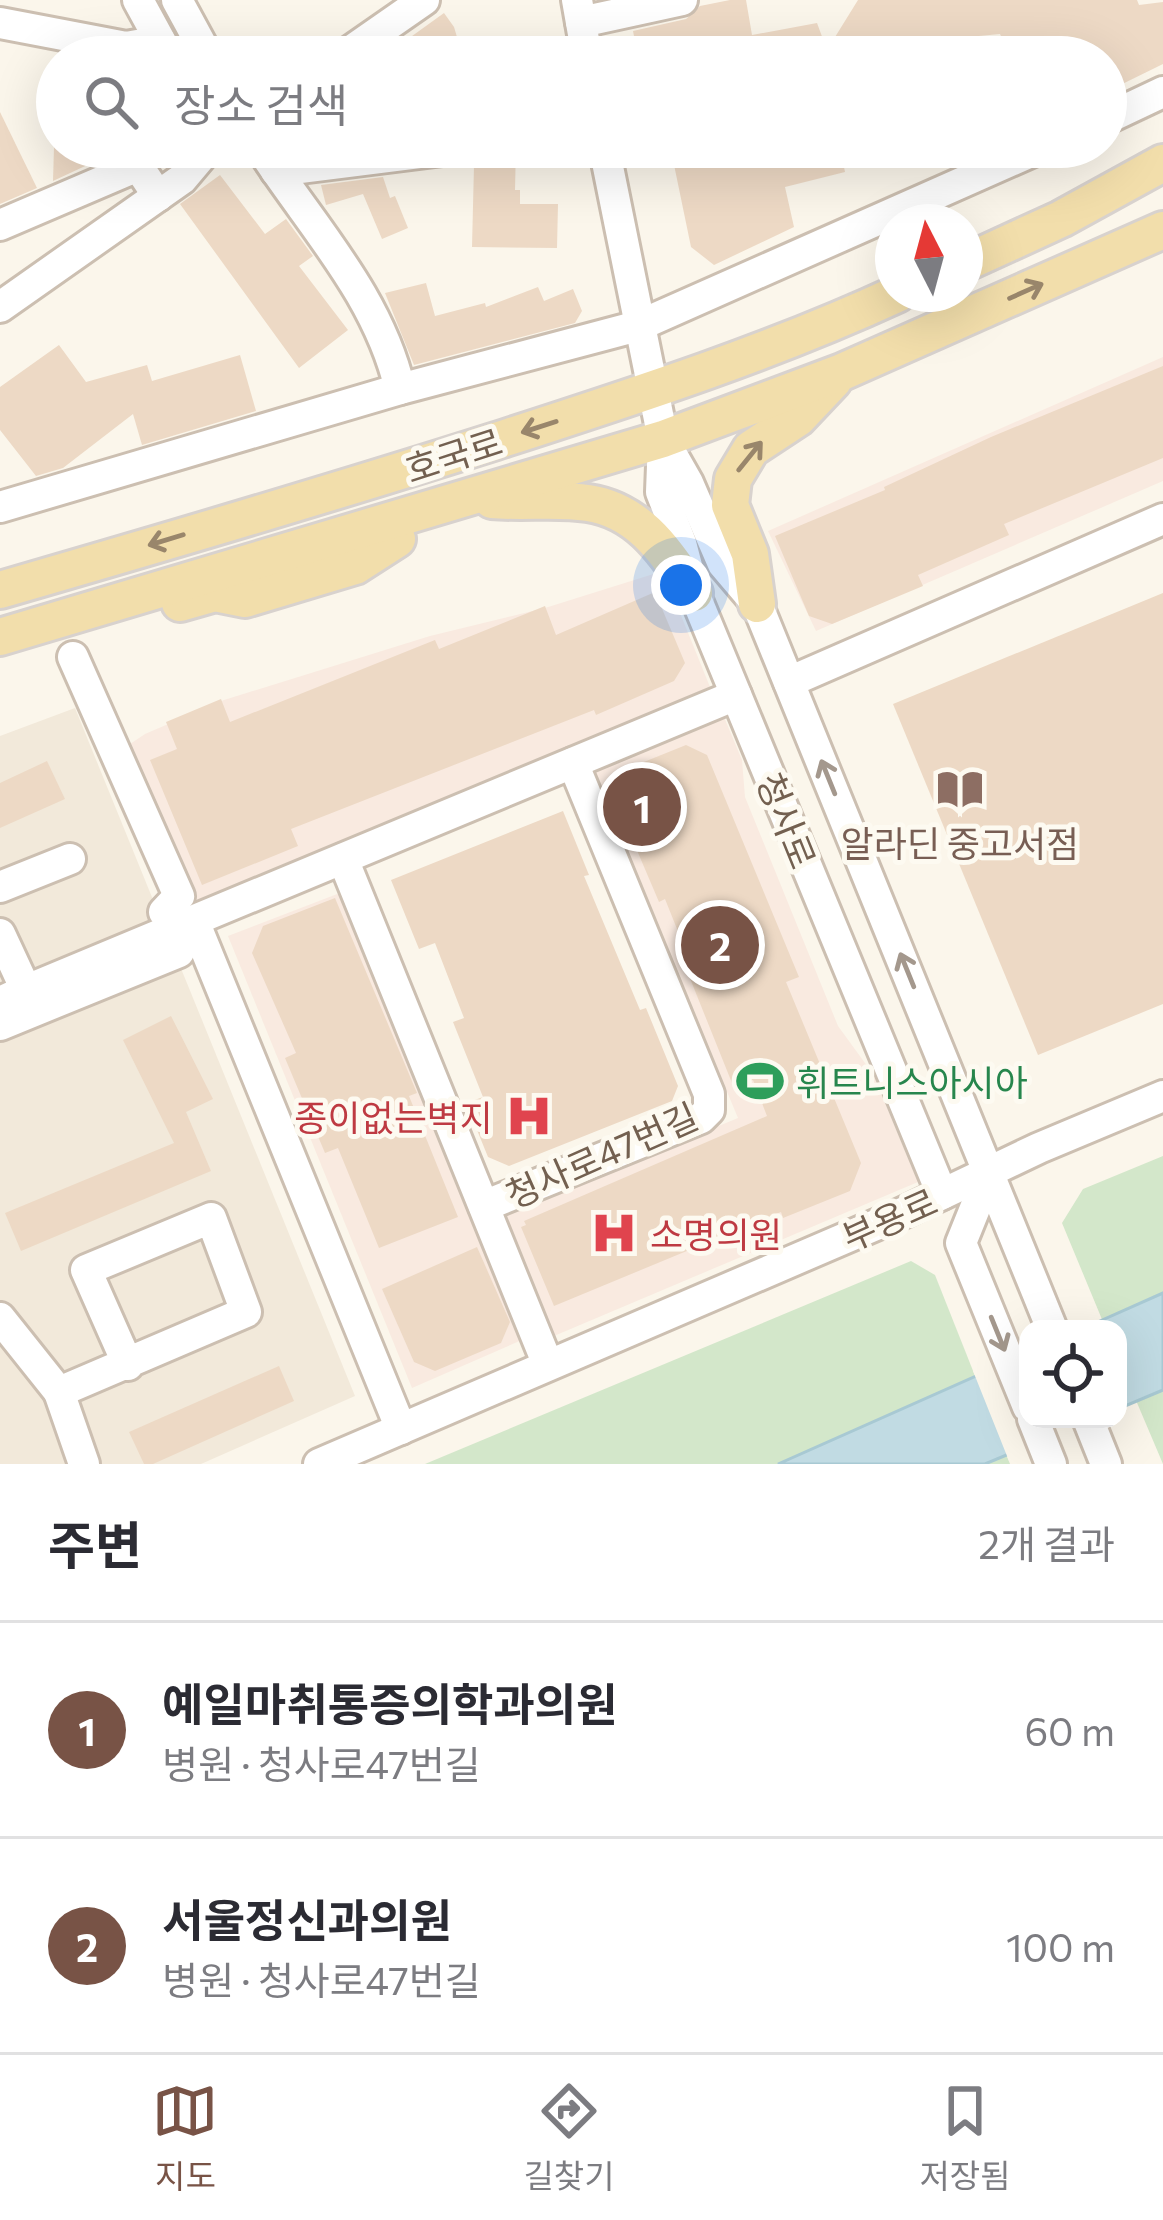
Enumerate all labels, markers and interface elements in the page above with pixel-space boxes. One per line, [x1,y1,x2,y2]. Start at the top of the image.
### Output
search box [36,36,1127,168]
icon: search [78,69,144,135]
text: 장소 검색 [174,76,348,131]
north arrow [875,204,983,312]
one-way arrow [1007,278,1043,300]
one-way arrow [521,417,559,439]
street label: 호국로 [399,418,507,490]
one-way arrow [736,440,763,472]
one-way arrow [148,530,186,552]
your location [651,555,711,615]
one-way arrow [816,760,837,797]
pin: 1 [603,762,681,852]
library icon: 알라딘 중고서점 [935,764,985,814]
street label: 청사로 [749,766,827,874]
place label: 알라딘 중고서점 [841,820,1079,864]
pin: 2 [681,900,759,990]
one-way arrow [895,952,916,989]
sports icon: 휘트니스아시아 [735,1056,785,1106]
place label: 휘트니스아시아 [796,1059,1028,1103]
hospital icon: 종이없는벽지 [504,1091,554,1141]
street label: 청사로47번길 [498,1092,704,1216]
place label: 종이없는벽지 [294,1094,493,1138]
street label: 부용로 [835,1178,943,1258]
hospital icon: 소명의원 [589,1208,639,1258]
place label: 소명의원 [650,1211,782,1255]
one-way arrow [989,1315,1010,1352]
map controls [1019,1320,1127,1428]
button: locate [1019,1320,1127,1428]
text: 주변 [48,1512,142,1575]
text: 2개 결과 [978,1519,1115,1567]
text: 예일마취통증의학과의원 [162,1675,617,1730]
text: 1 [78,1706,96,1754]
text: 60 m [1024,1706,1115,1754]
text: 병원 · 청사로47번길 [162,1739,481,1787]
text: 서울정신과의원 [162,1891,452,1946]
text: 2 [76,1922,98,1970]
text: 100 m [1006,1922,1115,1970]
text: 병원 · 청사로47번길 [162,1955,481,2003]
tab: 지도 [152,2078,218,2198]
tab: 길찾기 [523,2078,615,2198]
tab: 저장됨 [919,2078,1011,2198]

